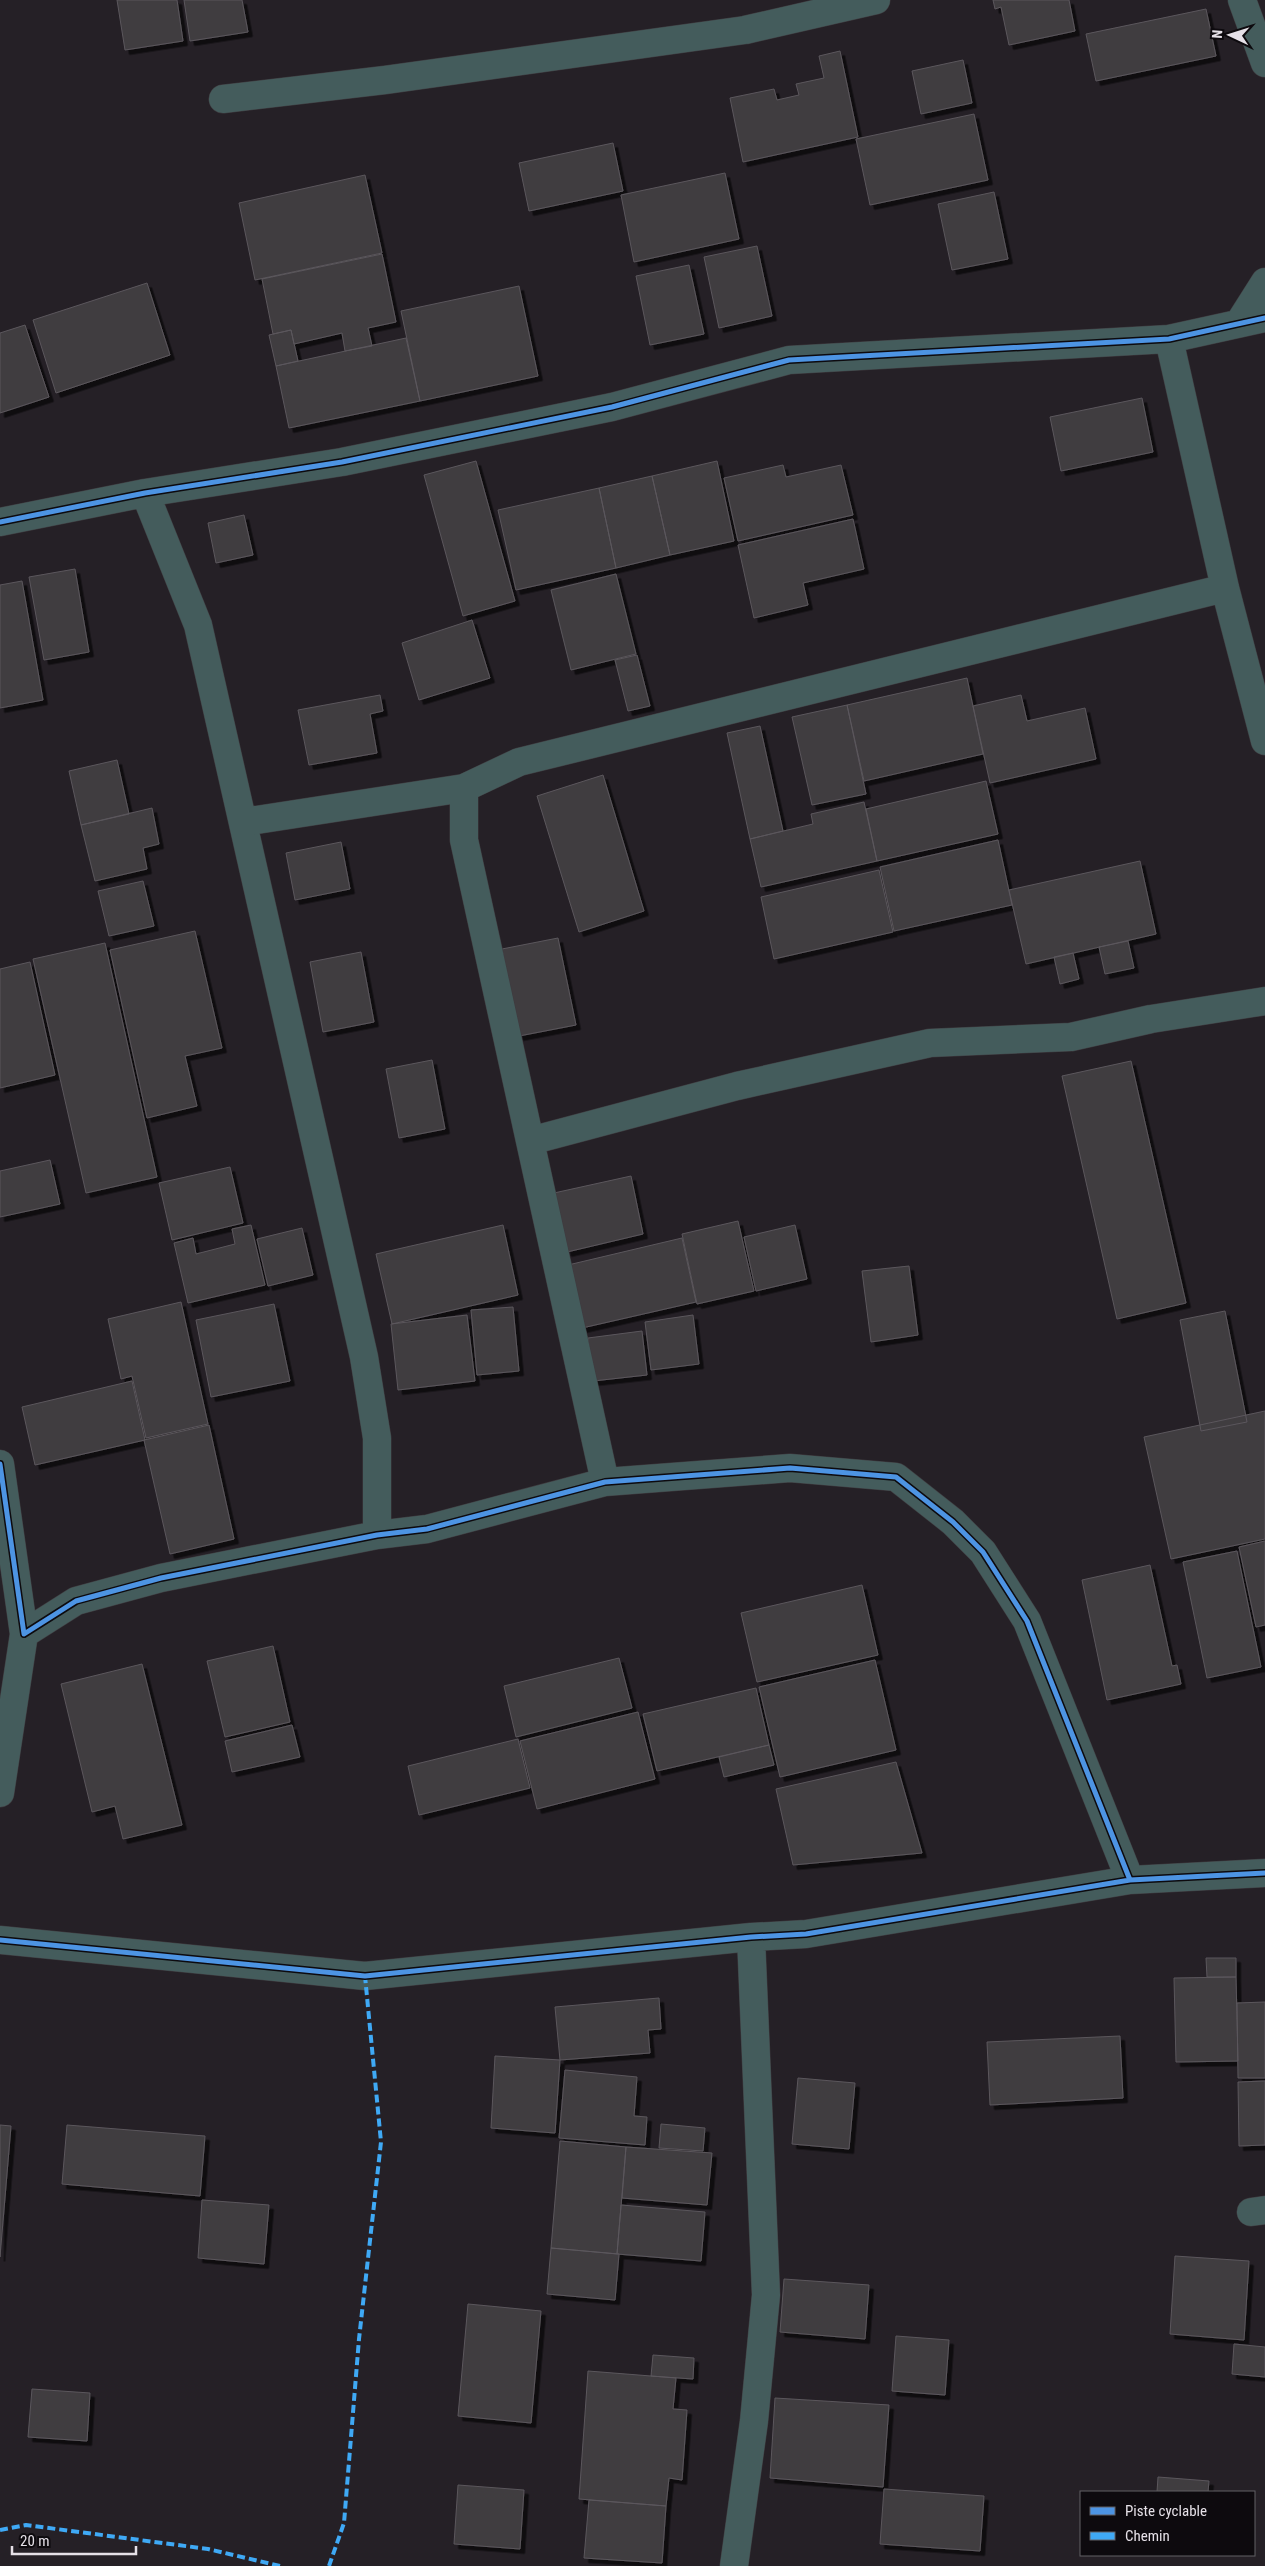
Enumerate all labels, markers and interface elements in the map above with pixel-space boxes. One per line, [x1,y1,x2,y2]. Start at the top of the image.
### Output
north arrow [1205,10,1255,60]
text: N [1209,29,1225,39]
legend [1080,2491,1255,2556]
text: Piste cyclable [1125,2502,1207,2520]
scale bar [12,2524,136,2556]
text: Chemin [1125,2527,1170,2545]
text: 20 m [20,2532,50,2550]

